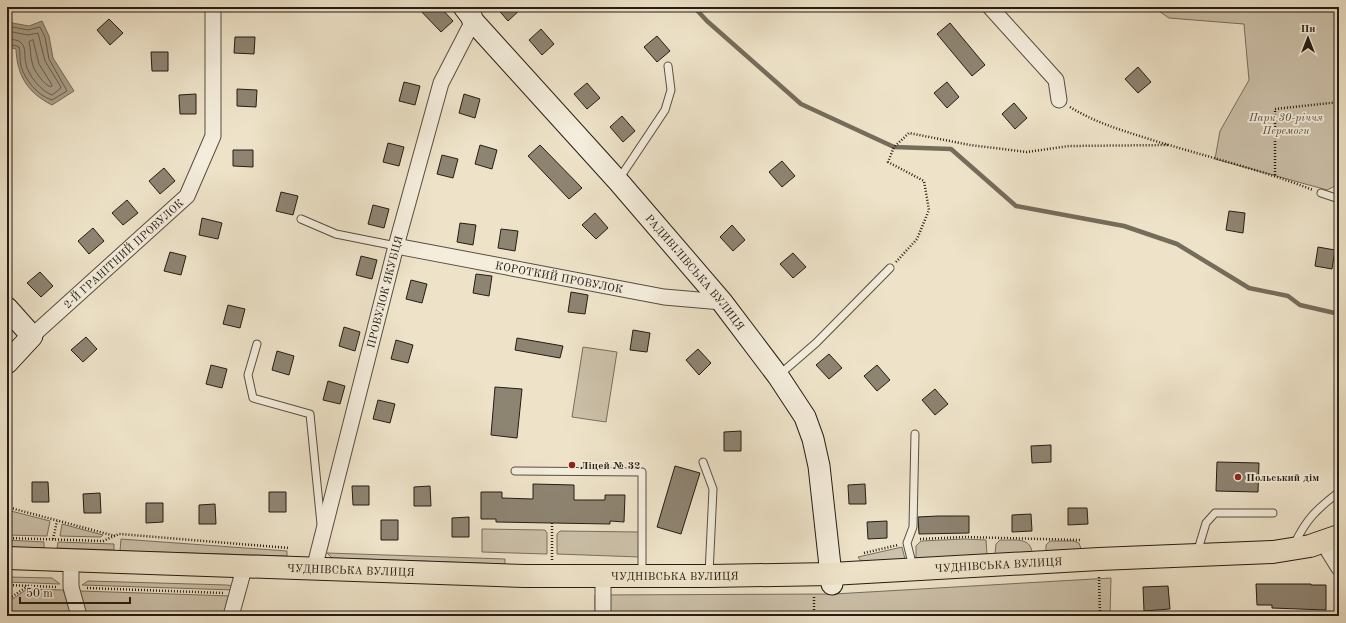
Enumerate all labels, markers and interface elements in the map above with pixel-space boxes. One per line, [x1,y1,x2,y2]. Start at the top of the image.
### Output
north arrow [1288,18,1328,58]
text: Пн [1300,24,1316,35]
park label: Парк 30-річчя Перемоги [1248,113,1323,137]
street label: 2-Й ГРАНІТНИЙ ПРОВУЛОК [62,198,186,311]
street label: РАДИВІЛІВСЬКА ВУЛИЦЯ [642,213,745,333]
street label: ПРОВУЛОК ЯКУБЦЯ [366,235,406,349]
street label: КОРОТКИЙ ПРОВУЛОК [494,261,624,296]
marker: Ліцей № 32 [567,460,577,470]
place label: Ліцей № 32 [580,461,640,472]
marker: Польський дім [1233,472,1243,482]
place label: Польський дім [1246,473,1319,484]
street label: ЧУДНІВСЬКА ВУЛИЦЯ [934,557,1063,575]
street label: ЧУДНІВСЬКА ВУЛИЦЯ [287,564,415,579]
street label: ЧУДНІВСЬКА ВУЛИЦЯ [611,572,739,583]
scale bar [20,579,130,605]
text: 50 m [26,587,53,600]

